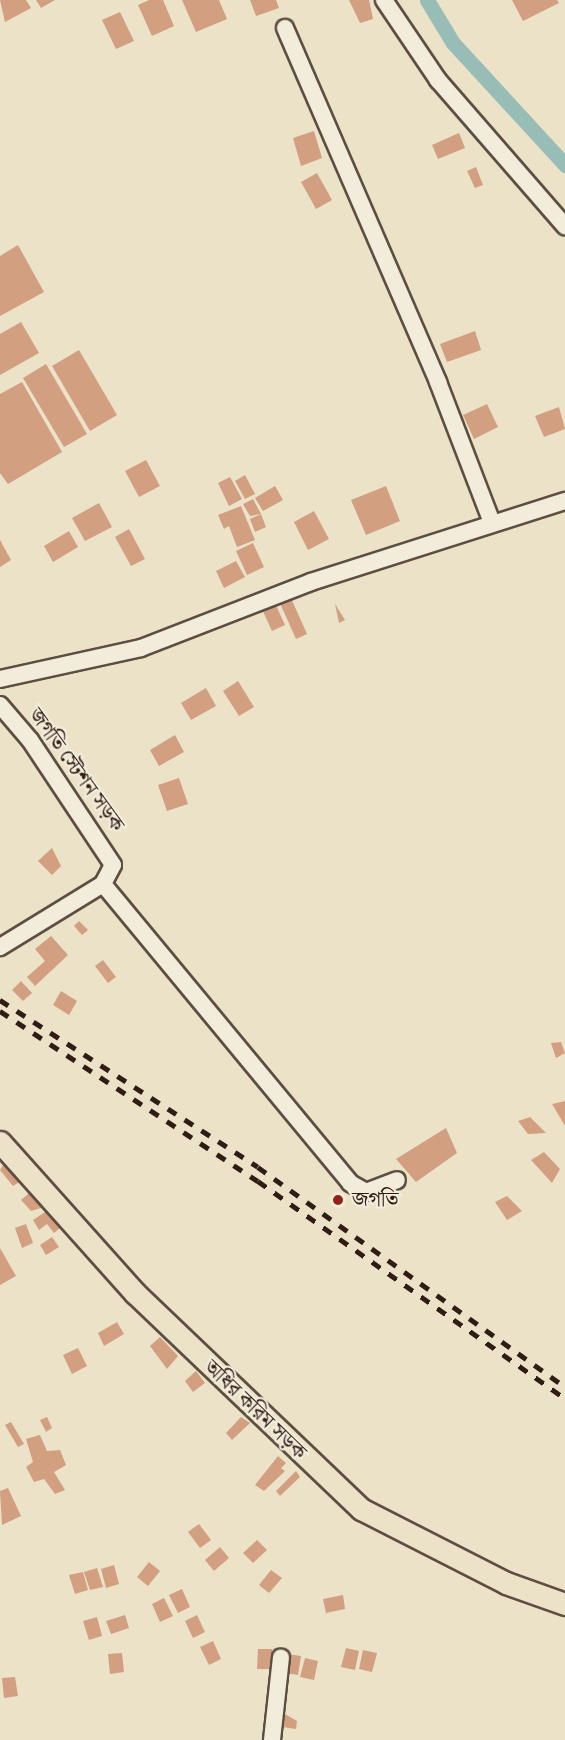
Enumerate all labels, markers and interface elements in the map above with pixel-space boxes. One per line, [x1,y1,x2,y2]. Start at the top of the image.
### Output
street label: জগতি স্টেশন সড়ক [23,703,129,837]
place label: জগতি [352,1187,399,1213]
marker: জগতি [329,1191,347,1209]
street label: অধির করিম সড়ক [199,1355,311,1465]

